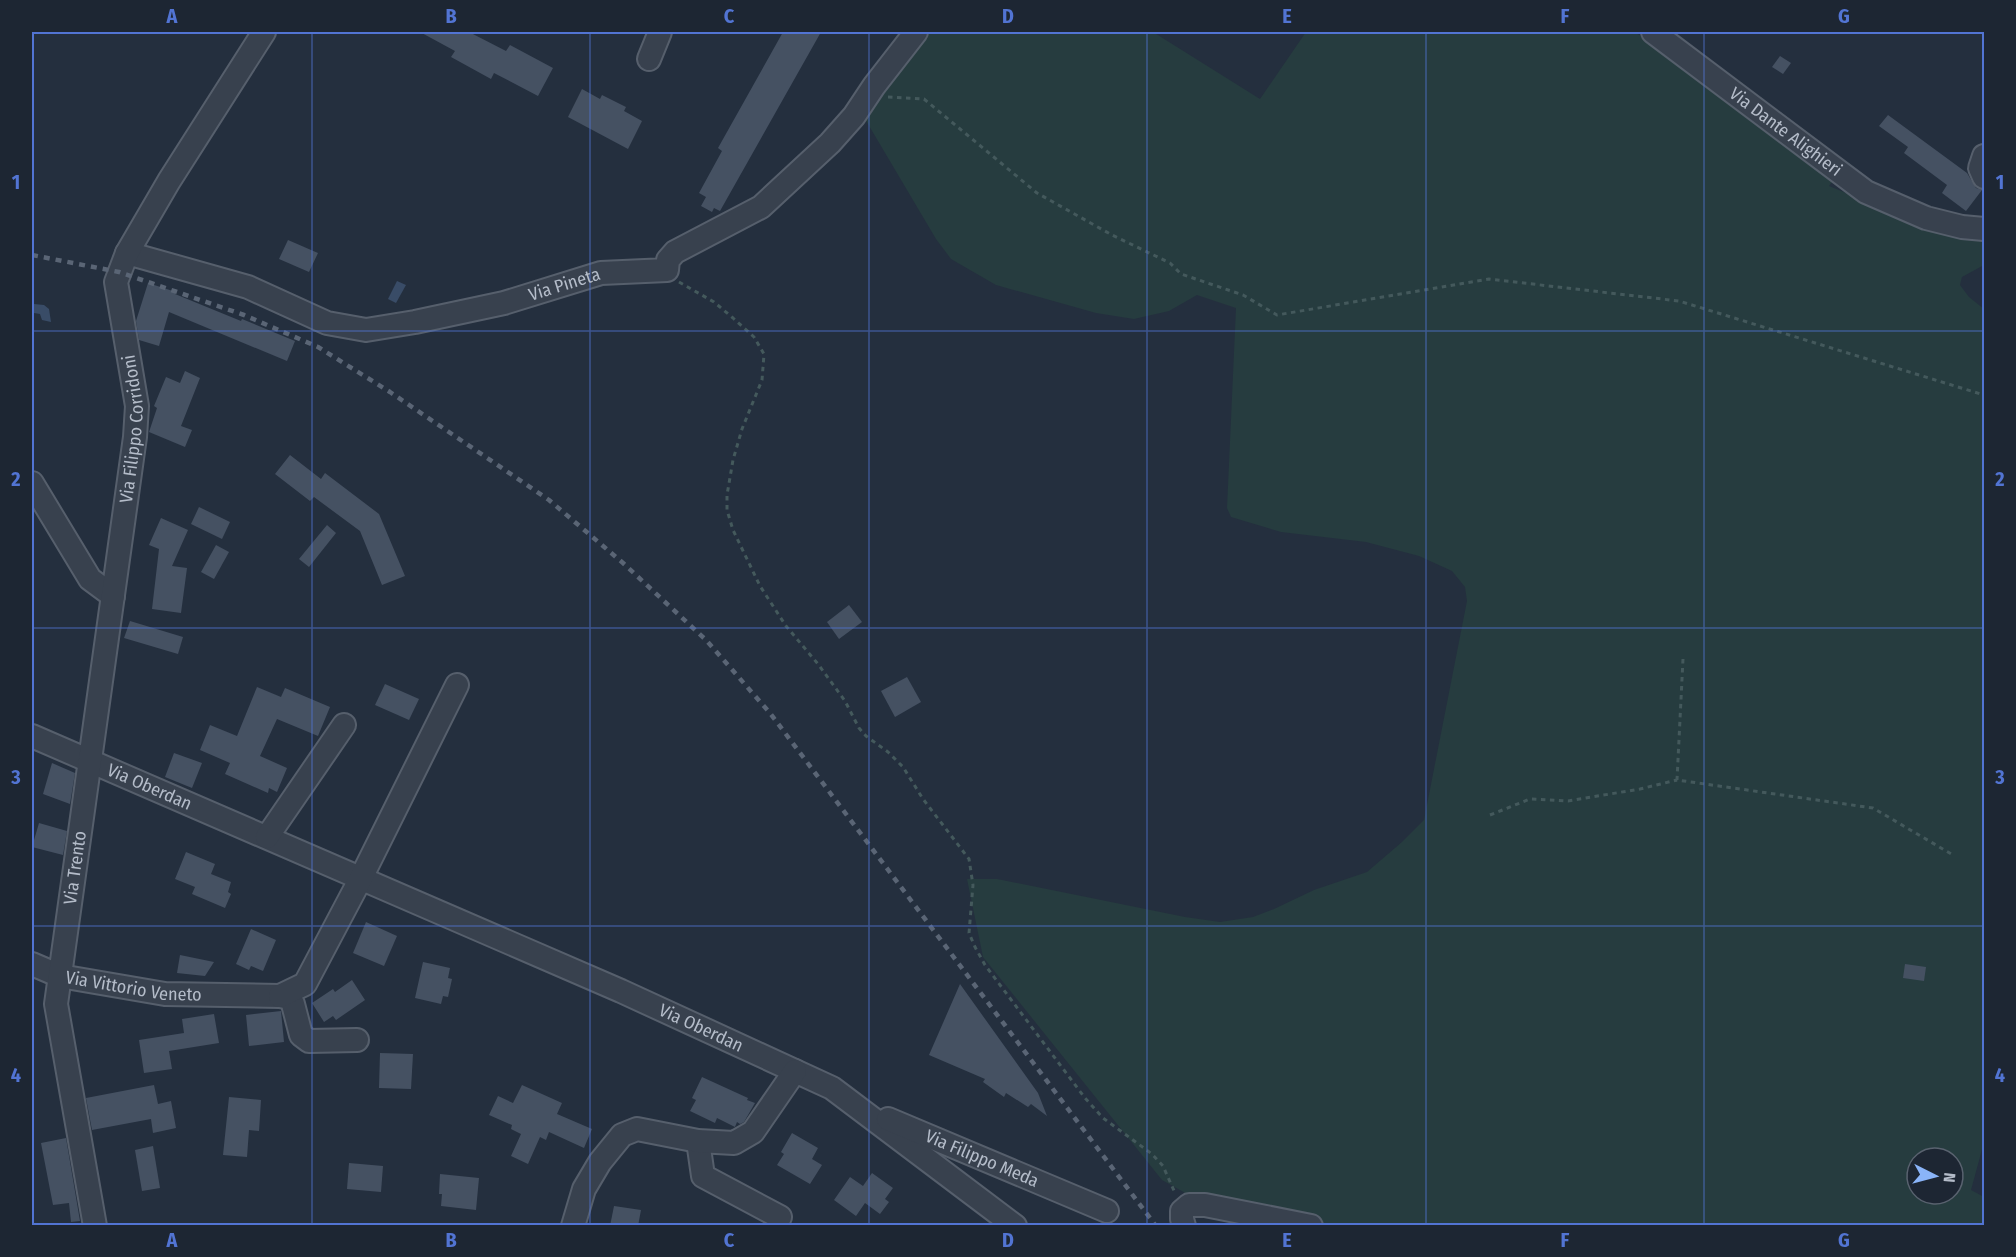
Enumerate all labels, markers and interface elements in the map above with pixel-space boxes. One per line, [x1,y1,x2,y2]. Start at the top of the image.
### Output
text: A [166,4,179,28]
text: B [445,4,457,28]
text: C [724,4,735,28]
text: D [1002,4,1014,28]
text: E [1282,4,1292,28]
text: F [1561,4,1570,28]
text: G [1838,4,1850,28]
street label: Via Dante Alighieri [1725,82,1846,181]
text: 1 [12,170,20,194]
text: 1 [1996,170,2004,194]
street label: Via Pineta [526,263,603,306]
street label: Via Filippo Corridoni [115,353,148,504]
text: 2 [10,467,21,491]
text: 2 [1994,467,2005,491]
street label: Via Oberdan [104,759,195,815]
text: 3 [10,765,21,789]
text: 3 [1994,765,2005,789]
street label: Via Trento [59,830,91,906]
street label: Via Vittorio Veneto [64,966,202,1006]
street label: Via Oberdan [655,999,747,1057]
text: 4 [11,1063,21,1087]
text: 4 [1995,1063,2005,1087]
street label: Via Filippo Meda [922,1125,1042,1192]
north arrow [1905,1146,1965,1206]
text: N [1939,1172,1959,1183]
text: A [166,1228,179,1252]
text: B [445,1228,457,1252]
text: C [724,1228,735,1252]
text: D [1002,1228,1014,1252]
text: E [1282,1228,1292,1252]
text: F [1561,1228,1570,1252]
text: G [1838,1228,1850,1252]

